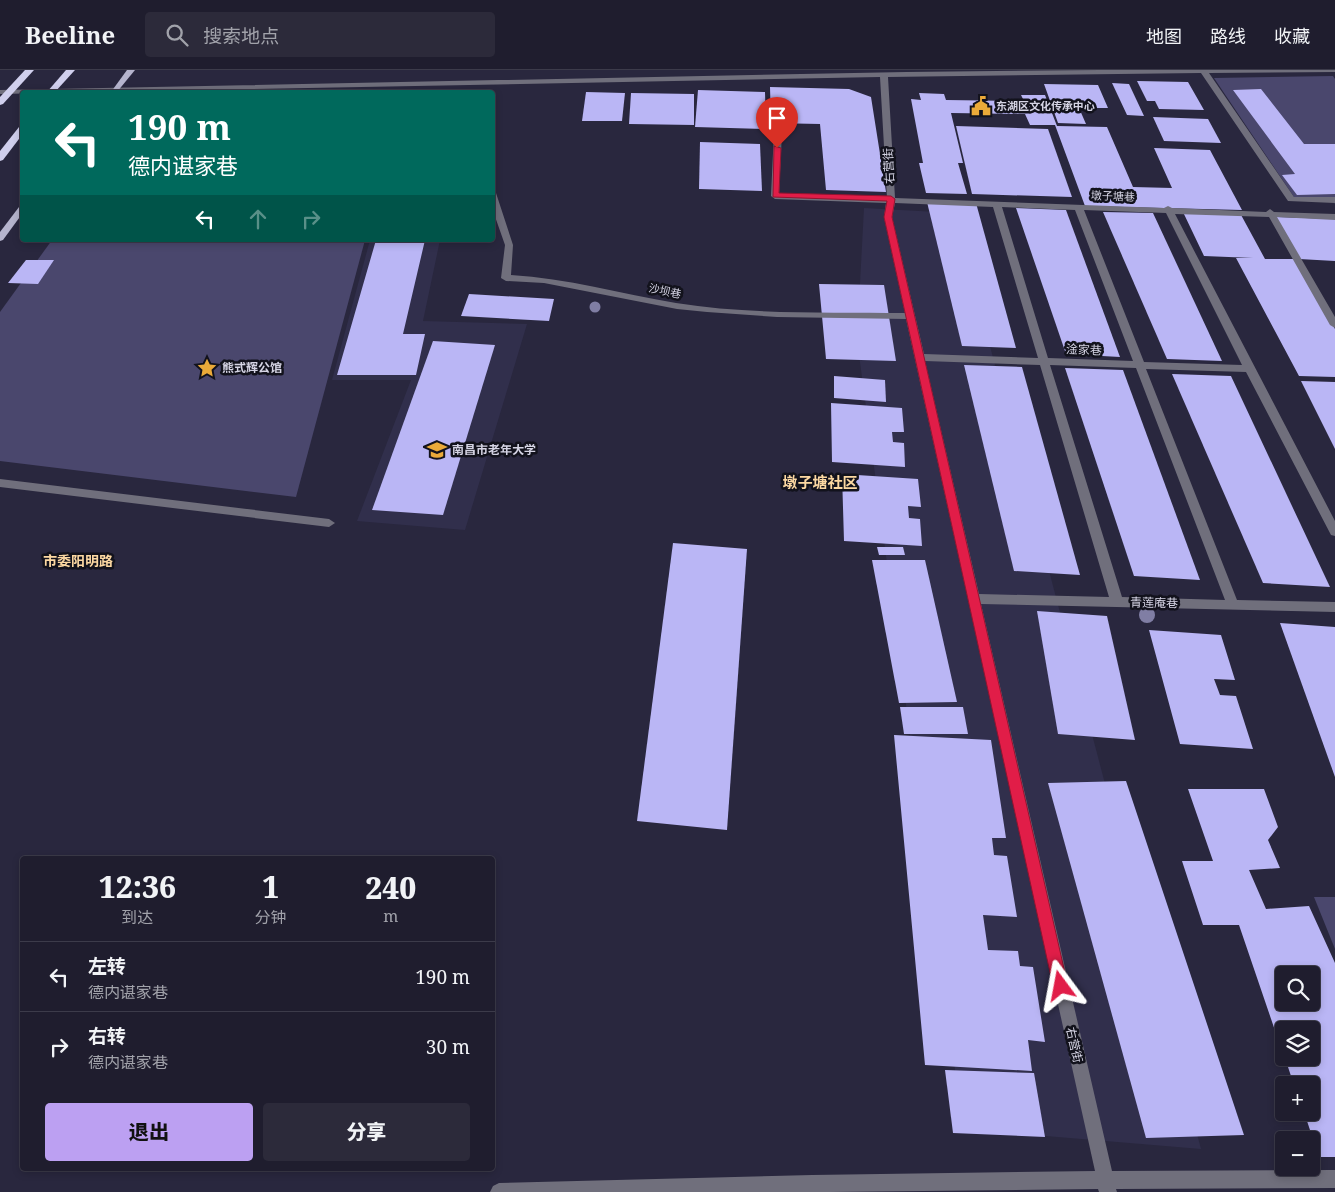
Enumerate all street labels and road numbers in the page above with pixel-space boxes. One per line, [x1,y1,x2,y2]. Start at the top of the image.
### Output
street label: 右营街 [879,148,898,184]
street label: 墩子塘巷 [1091,187,1135,204]
street label: 沙坝巷 [647,280,683,301]
street label: 淦家巷 [1066,340,1102,359]
street label: 青莲庵巷 [1130,594,1178,611]
street label: 右营街 [1062,1025,1087,1064]

